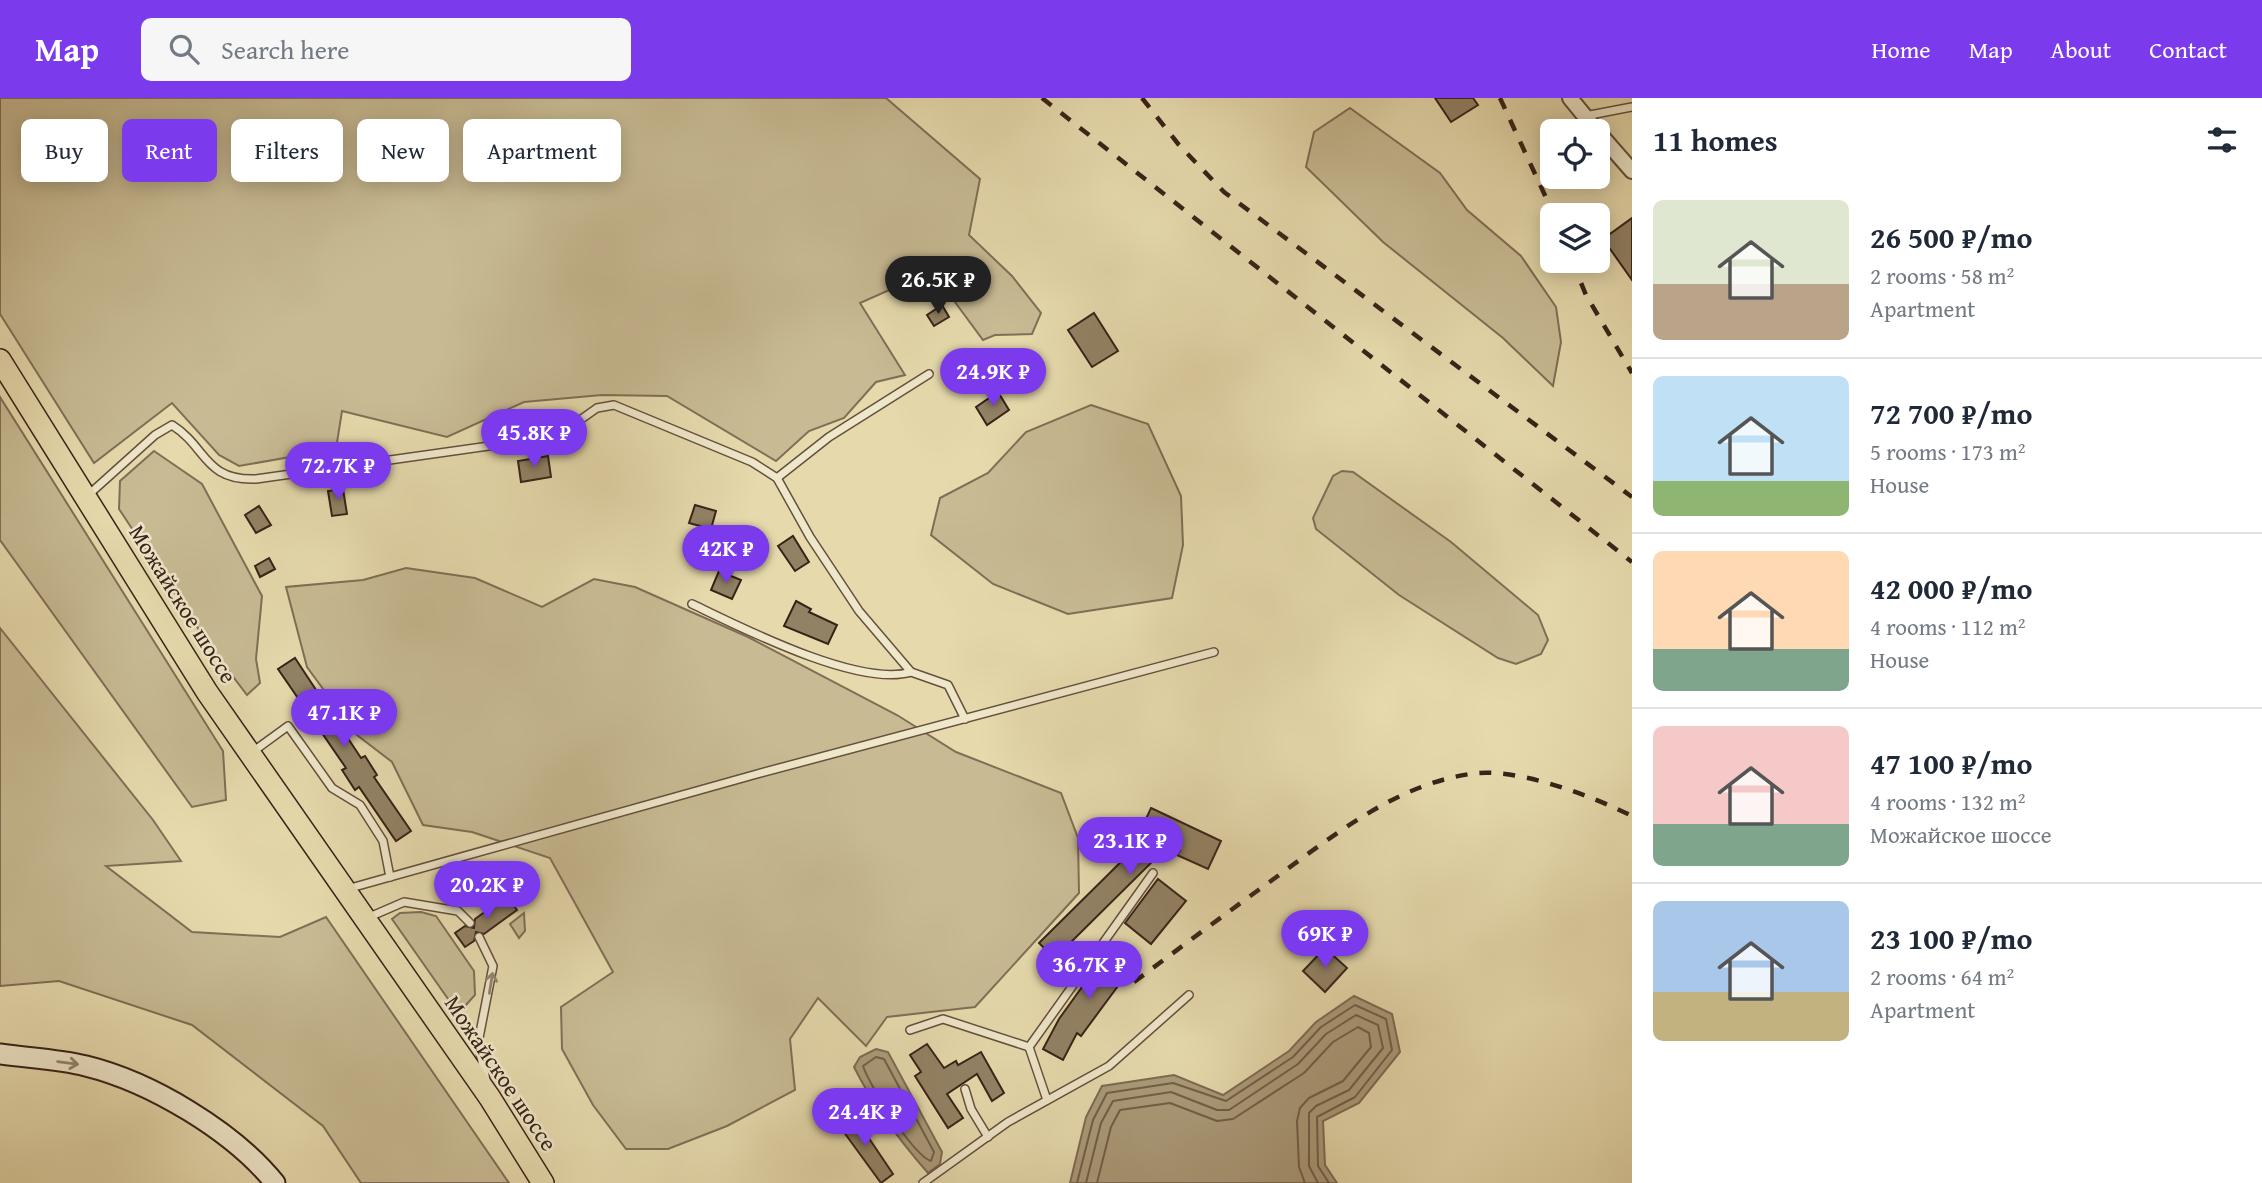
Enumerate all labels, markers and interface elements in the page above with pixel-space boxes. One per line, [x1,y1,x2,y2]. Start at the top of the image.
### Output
search box [141,18,631,81]
text: Map [35,25,99,73]
icon: search [165,30,203,68]
text: Search here [221,30,349,69]
text: Home [1872,32,1931,67]
text: Map [1969,32,2013,67]
text: About [2051,32,2111,67]
text: Contact [2149,32,2227,67]
text: 11 homes [1653,118,1778,162]
chip: Buy [21,119,108,182]
chip: Rent [122,119,217,182]
chip: Filters [231,119,343,182]
chip: New [357,119,449,182]
chip: Apartment [463,119,621,182]
map controls [1540,119,1610,273]
button: locate [1540,119,1610,189]
icon: filters [2203,121,2241,159]
button: layers [1540,203,1610,273]
text: 26 500 ₽/mo [1870,215,2033,259]
icon: home [1709,228,1793,312]
pin: 26.5K ₽ [873,256,1003,316]
text: 2 rooms · 58 m² [1870,259,2014,292]
text: 26.5K ₽ [901,262,975,295]
text: Apartment [1870,292,1975,325]
pin: 24.9K ₽ [928,348,1058,408]
text: 24.9K ₽ [956,354,1030,387]
text: 72 700 ₽/mo [1870,391,2033,435]
icon: home [1709,404,1793,488]
pin: 45.8K ₽ [469,410,599,469]
text: 45.8K ₽ [497,415,571,448]
text: 5 rooms · 173 m² [1870,435,2025,468]
pin: 72.7K ₽ [273,442,403,502]
text: 72.7K ₽ [301,448,375,481]
text: House [1870,468,1929,501]
street label: Можайское шоссе [121,518,245,689]
pin: 42K ₽ [677,526,775,585]
text: 42K ₽ [698,531,754,564]
text: 42 000 ₽/mo [1870,566,2033,610]
icon: home [1709,579,1793,663]
text: 4 rooms · 112 m² [1870,610,2025,643]
text: House [1870,643,1929,676]
pin: 47.1K ₽ [279,690,409,749]
text: 47.1K ₽ [307,695,381,728]
text: 47 100 ₽/mo [1870,741,2033,785]
icon: home [1709,754,1793,838]
text: 4 rooms · 132 m² [1870,785,2025,818]
pin: 23.1K ₽ [1065,818,1195,877]
text: Можайское шоссе [1870,818,2051,851]
text: 23.1K ₽ [1093,823,1167,856]
pin: 20.2K ₽ [422,862,552,921]
text: 20.2K ₽ [450,867,524,900]
pin: 69K ₽ [1276,910,1374,970]
text: 69K ₽ [1297,916,1353,949]
text: 23 100 ₽/mo [1870,916,2033,960]
icon: home [1709,929,1793,1013]
pin: 36.7K ₽ [1024,942,1154,1001]
text: 36.7K ₽ [1052,947,1126,980]
text: 2 rooms · 64 m² [1870,960,2014,993]
one-way arrow [485,972,498,995]
street label: Можайское шоссе [437,988,566,1157]
text: Apartment [1870,993,1975,1026]
one-way arrow [56,1057,79,1070]
pin: 24.4K ₽ [800,1088,930,1148]
text: 24.4K ₽ [828,1094,902,1127]

